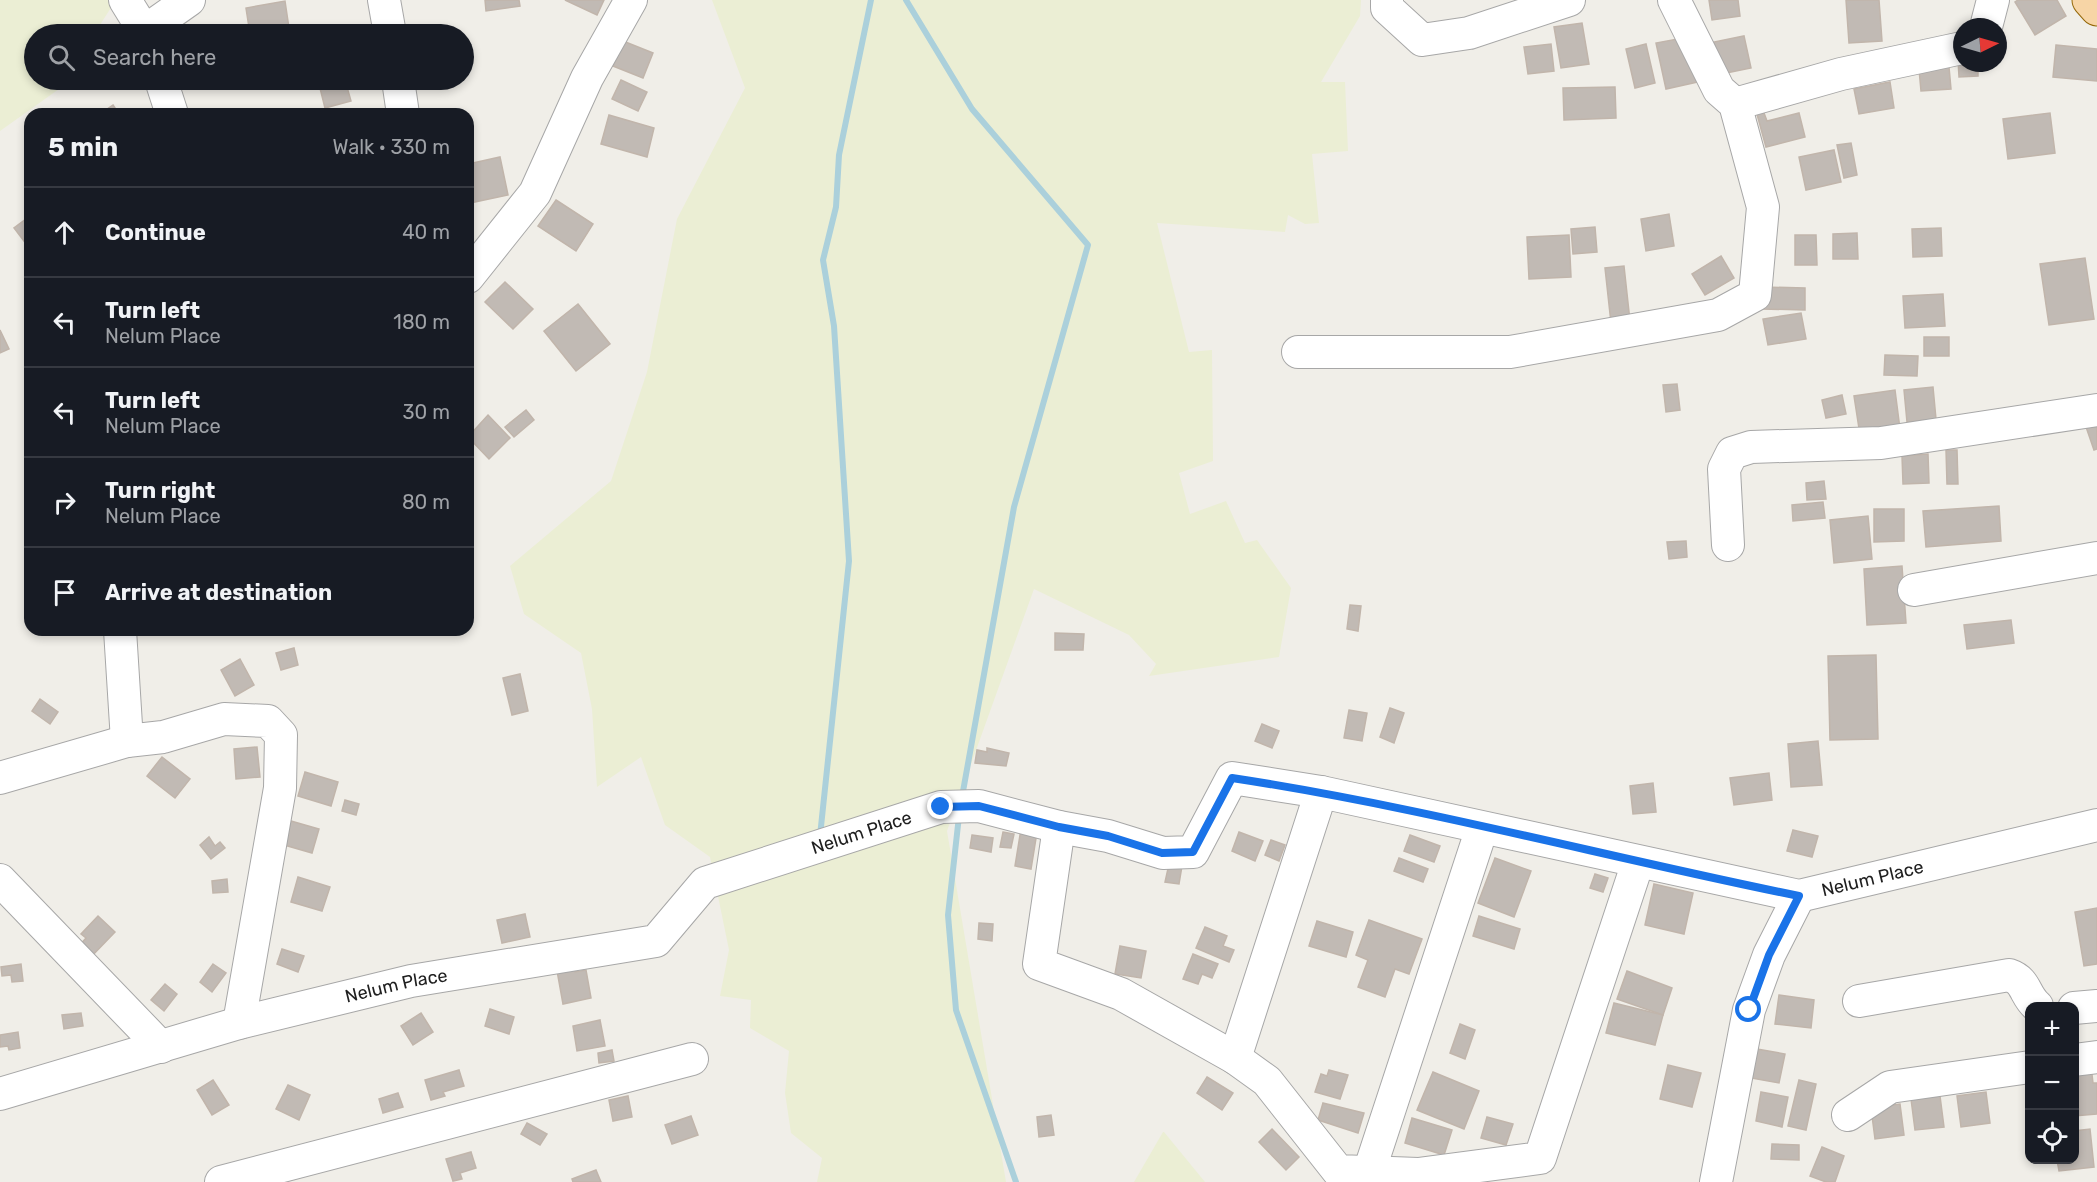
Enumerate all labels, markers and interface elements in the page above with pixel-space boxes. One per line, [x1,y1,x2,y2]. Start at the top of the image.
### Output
north arrow [1953,18,2007,72]
search box [24,24,474,90]
icon: search [45,41,78,74]
text: Search here [93,44,216,71]
text: 5 min [48,132,118,163]
text: Walk · 330 m [333,135,450,159]
icon: ahead [48,216,81,249]
text: Continue [105,219,206,246]
text: 40 m [402,220,450,244]
text: Turn left [105,297,200,324]
icon: left [48,306,81,339]
text: 180 m [393,310,450,334]
text: Nelum Place [105,324,221,348]
text: Turn left [105,387,200,414]
icon: left [48,396,81,429]
text: 30 m [403,400,450,424]
text: Nelum Place [105,414,221,438]
text: Turn right [105,477,215,504]
icon: right [48,486,81,519]
text: 80 m [402,490,450,514]
text: Nelum Place [105,504,221,528]
icon: arrive [48,576,81,609]
text: Arrive at destination [105,579,332,606]
route end [927,793,953,819]
street label: Nelum Place [809,806,914,859]
street label: Nelum Place [1819,856,1926,901]
street label: Nelum Place [343,964,449,1008]
route start [1735,996,1761,1022]
map controls [2025,1002,2079,1164]
button: + [2025,1002,2079,1056]
button: − [2025,1056,2079,1110]
button: locate [2025,1110,2079,1164]

